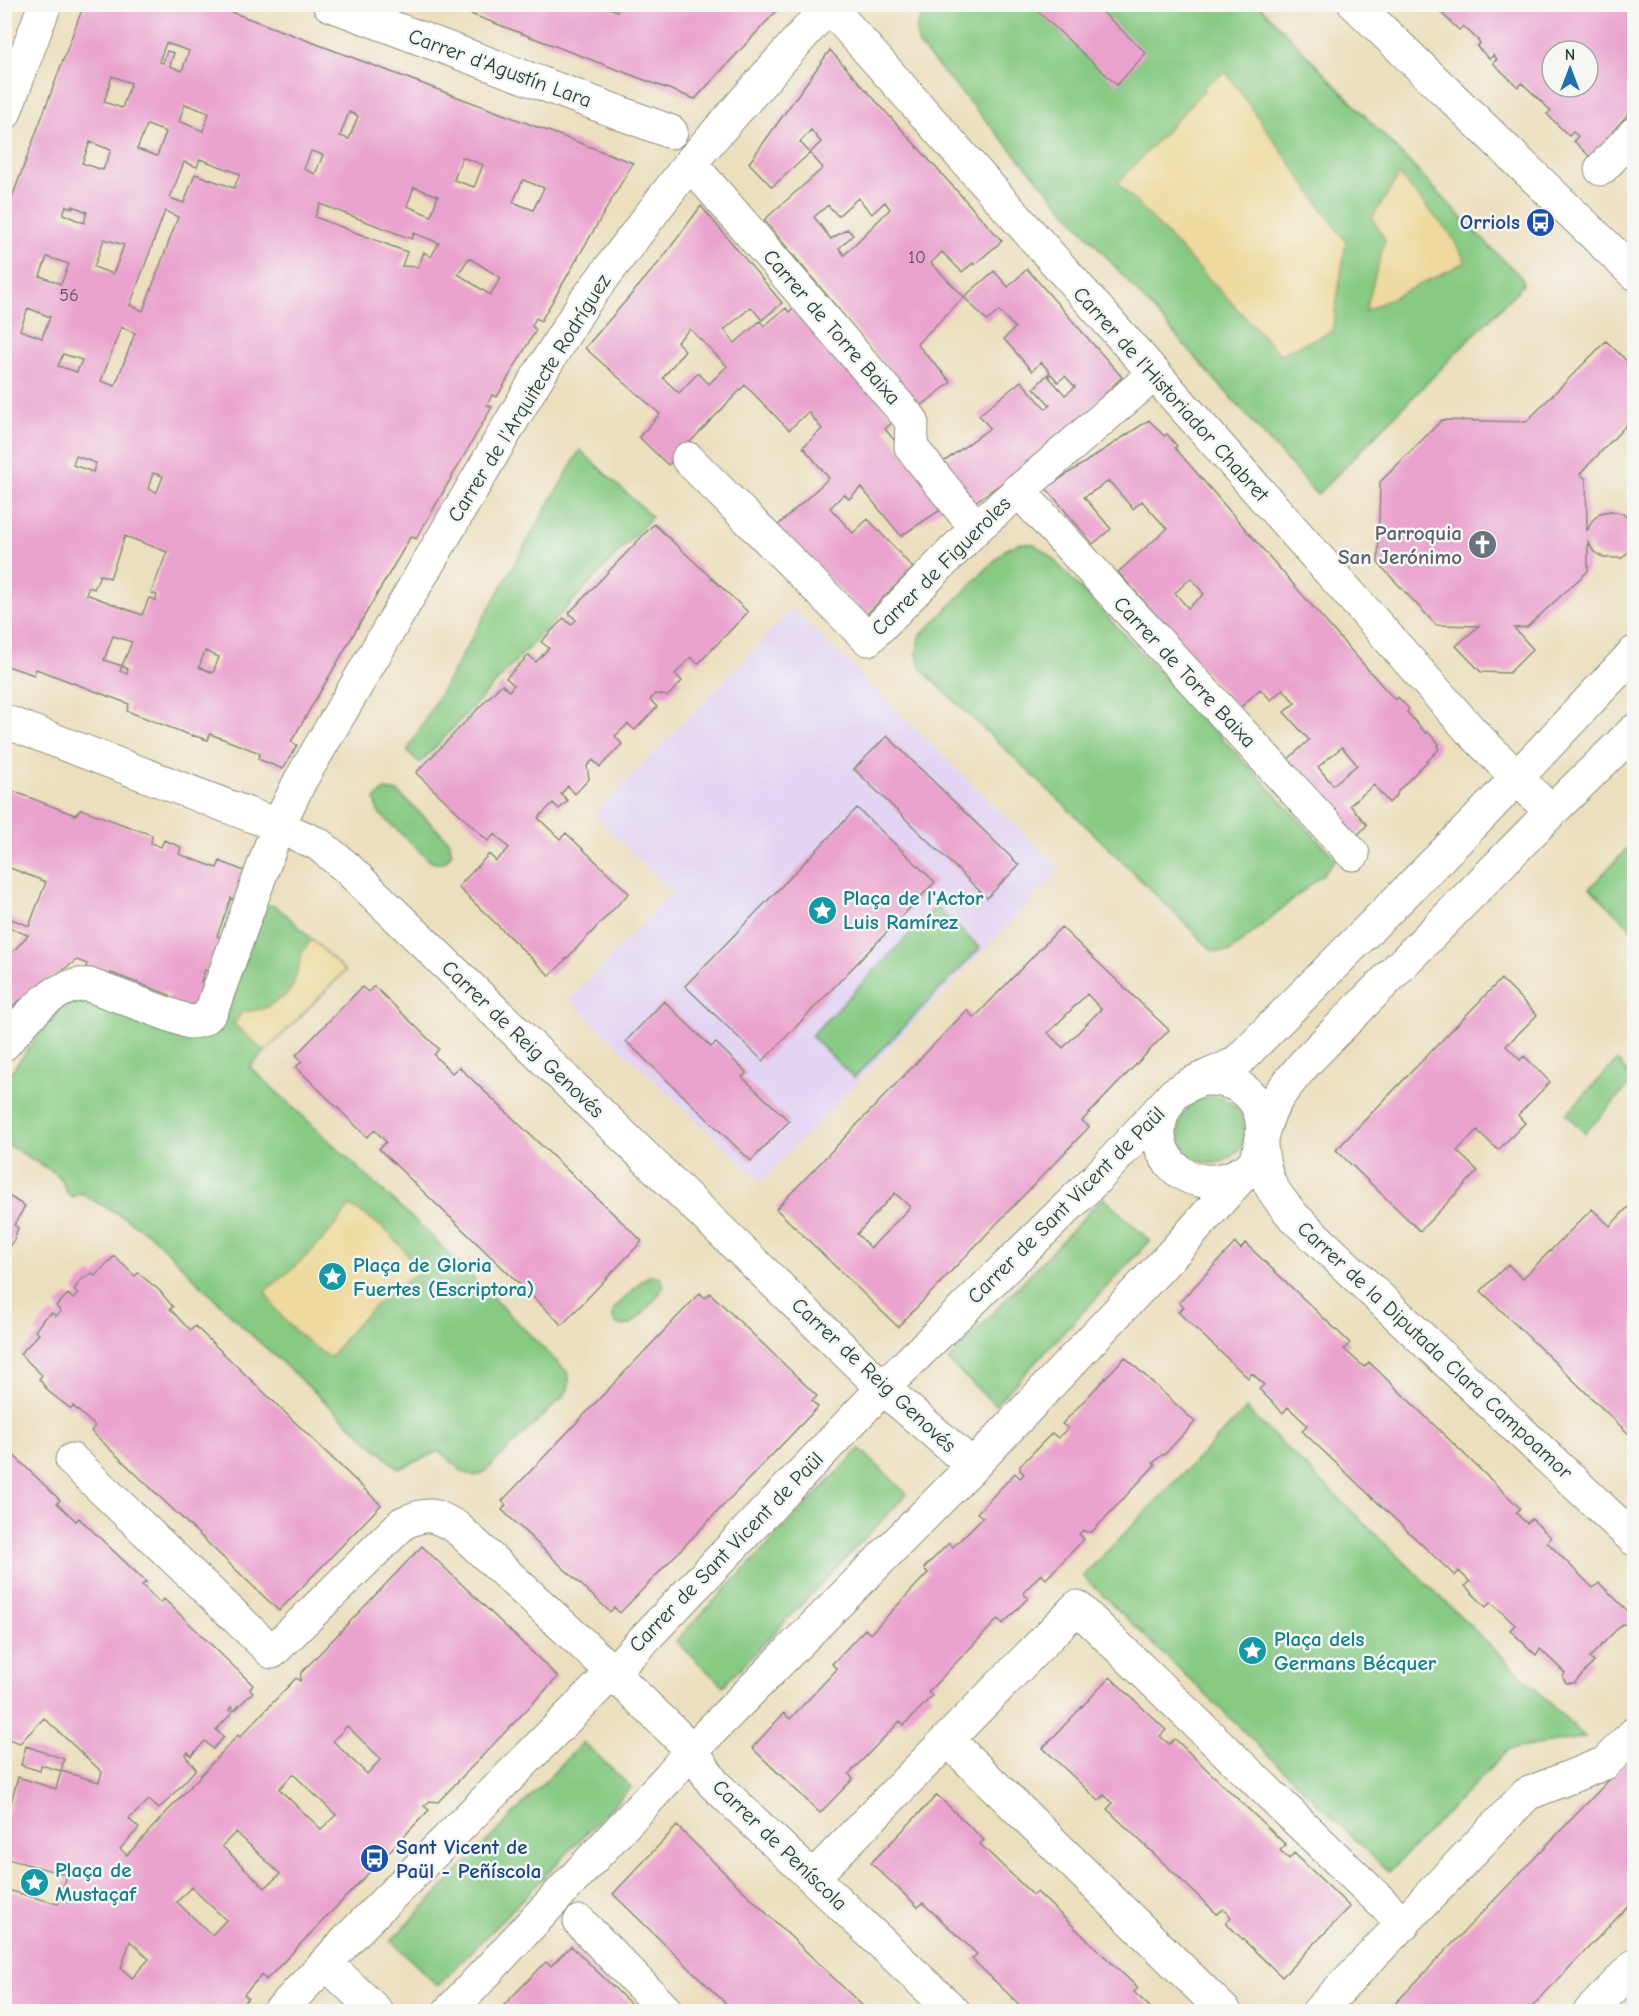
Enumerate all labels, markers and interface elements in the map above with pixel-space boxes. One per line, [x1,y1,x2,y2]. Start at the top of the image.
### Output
street label: Carrer d'Agustín Lara [405,24,595,112]
north arrow [1540,39,1600,99]
text: N [1565,46,1575,64]
bus stop icon: Orriols [1525,206,1557,238]
place label: Orriols [1460,210,1520,234]
street label: Carrer de Torre Baixa [758,245,906,409]
house number: 10 [908,247,926,268]
street label: Carrer de l'Arquitecte Rodríguez [443,270,615,526]
street label: Carrer de l'Historiador Chabret [1068,282,1274,507]
house number: 56 [59,285,79,306]
street label: Carrer de Figueroles [866,491,1016,641]
place label: Parroquia San Jerónimo [1338,521,1462,569]
church icon: Parroquia San Jerónimo [1467,529,1499,561]
street label: Carrer de Torre Baixa [1109,592,1261,752]
place label: Plaça de l'Actor Luis Ramírez [843,886,984,934]
place icon: Plaça de l'Actor Luis Ramírez [806,894,838,926]
street label: Carrer de Reig Genovés [437,955,609,1123]
street label: Carrer de Sant Vicent de Paül [963,1102,1169,1308]
street label: Carrer de la Diputada Clara Campoamor [1293,1216,1578,1484]
place label: Plaça de Gloria Fuertes (Escriptora) [353,1253,534,1301]
place icon: Plaça de Gloria Fuertes (Escriptora) [316,1261,348,1293]
street label: Carrer de Reig Genovés [787,1293,961,1457]
street label: Carrer de Sant Vicent de Paül [624,1447,828,1657]
place label: Plaça dels Germans Bécquer [1274,1627,1437,1675]
place icon: Plaça dels Germans Bécquer [1237,1635,1269,1667]
street label: Carrer de Peníscola [708,1775,852,1915]
place label: Sant Vicent de Paül - Peñíscola [396,1835,541,1883]
bus stop icon: Sant Vicent de Paül - Peñíscola [359,1843,391,1875]
place label: Plaça de Mustaçaf [55,1858,137,1906]
place icon: Plaça de Mustaçaf [18,1866,50,1898]

